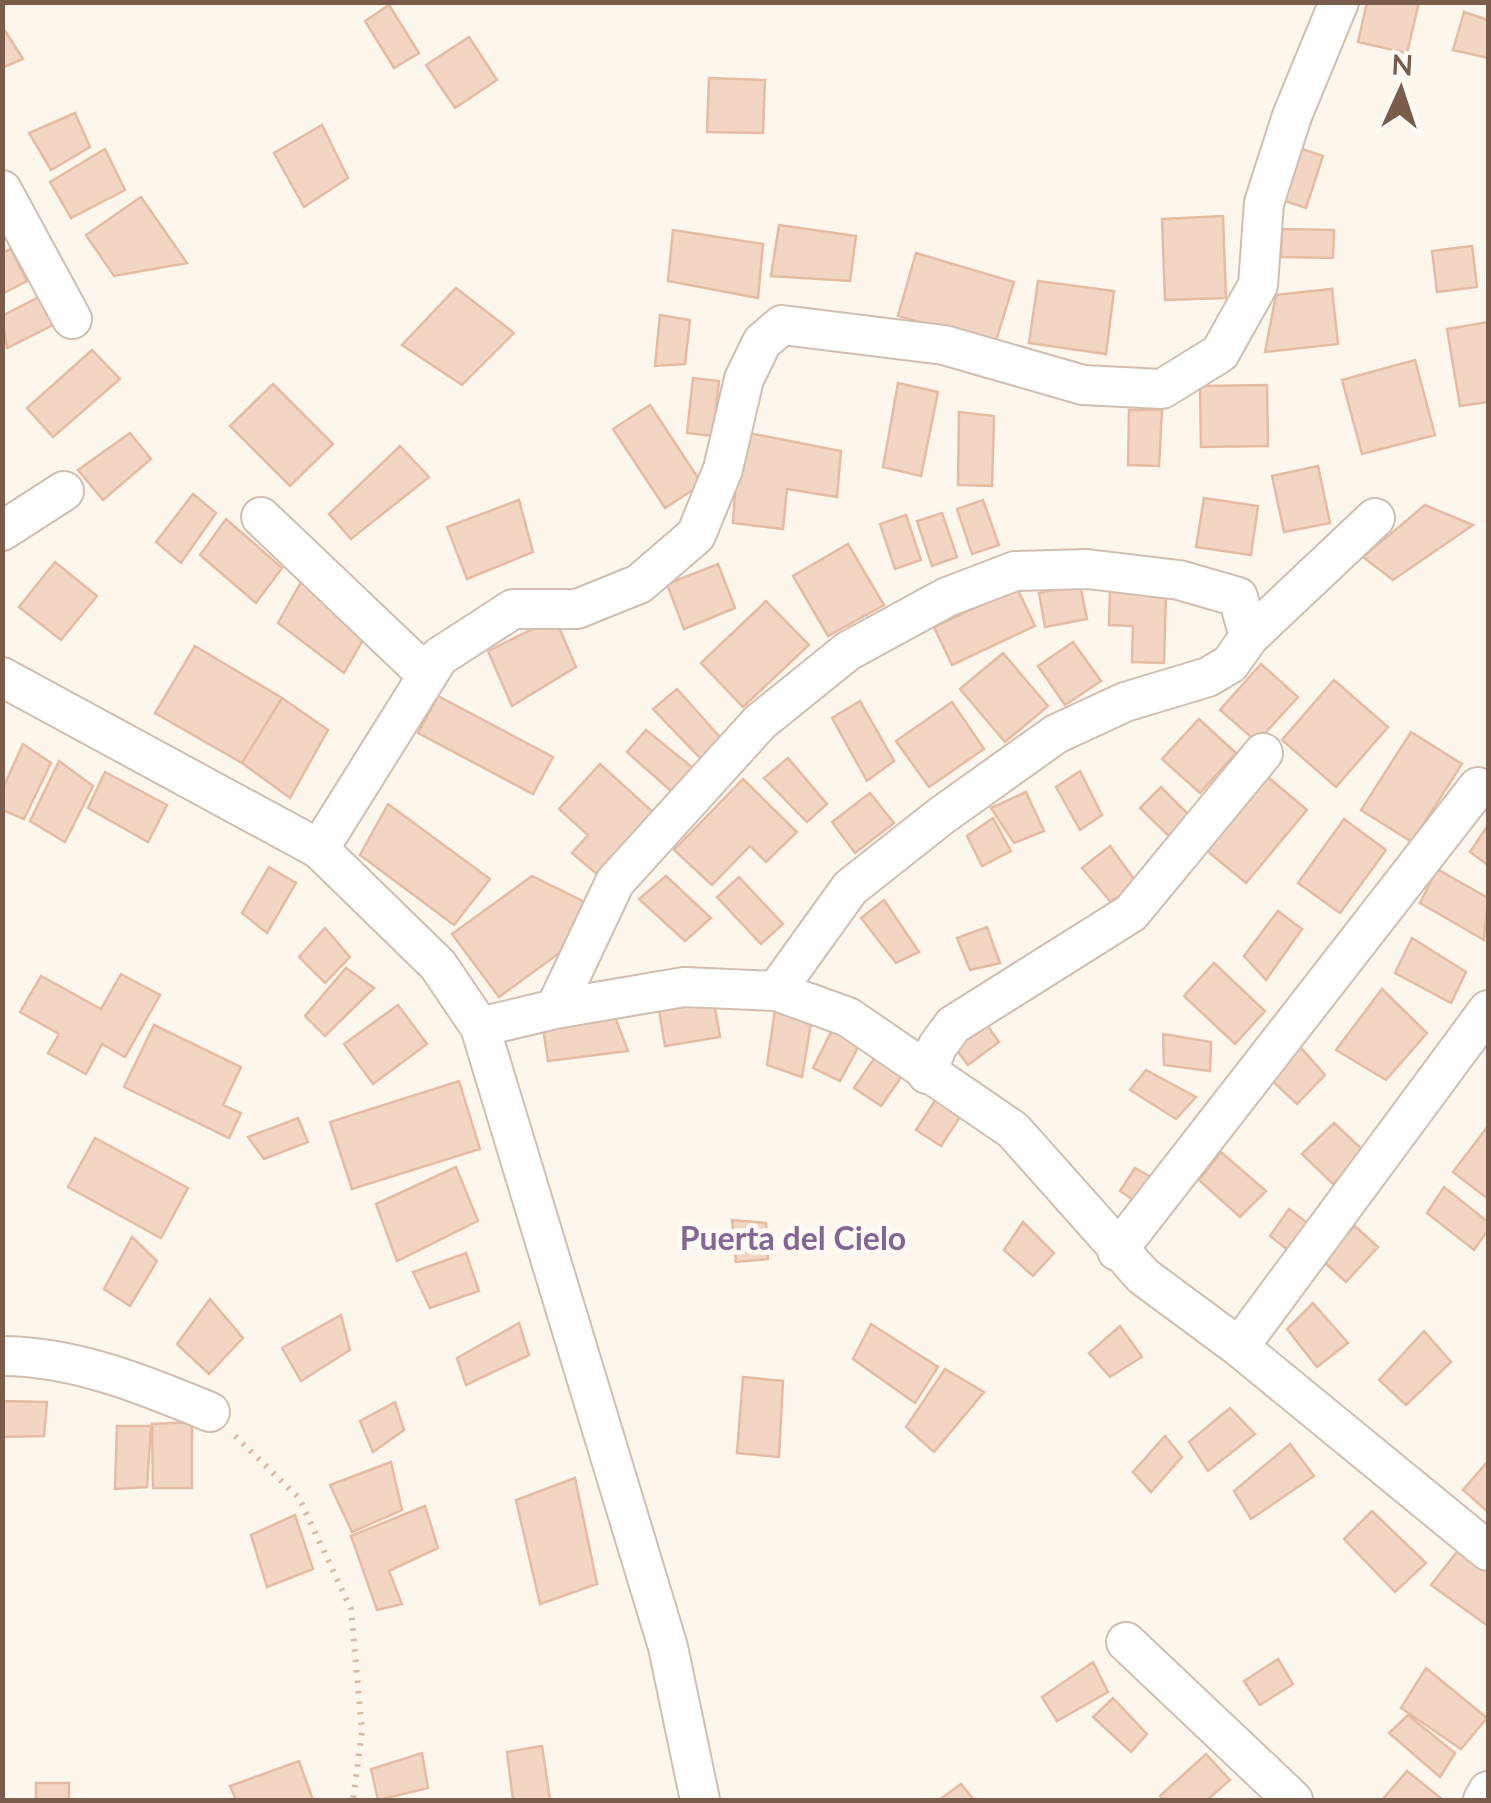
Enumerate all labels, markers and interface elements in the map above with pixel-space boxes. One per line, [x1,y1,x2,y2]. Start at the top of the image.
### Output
north arrow [1351,40,1451,140]
text: N [1391,46,1414,82]
district label: Puerta del Cielo [680,1218,906,1257]

